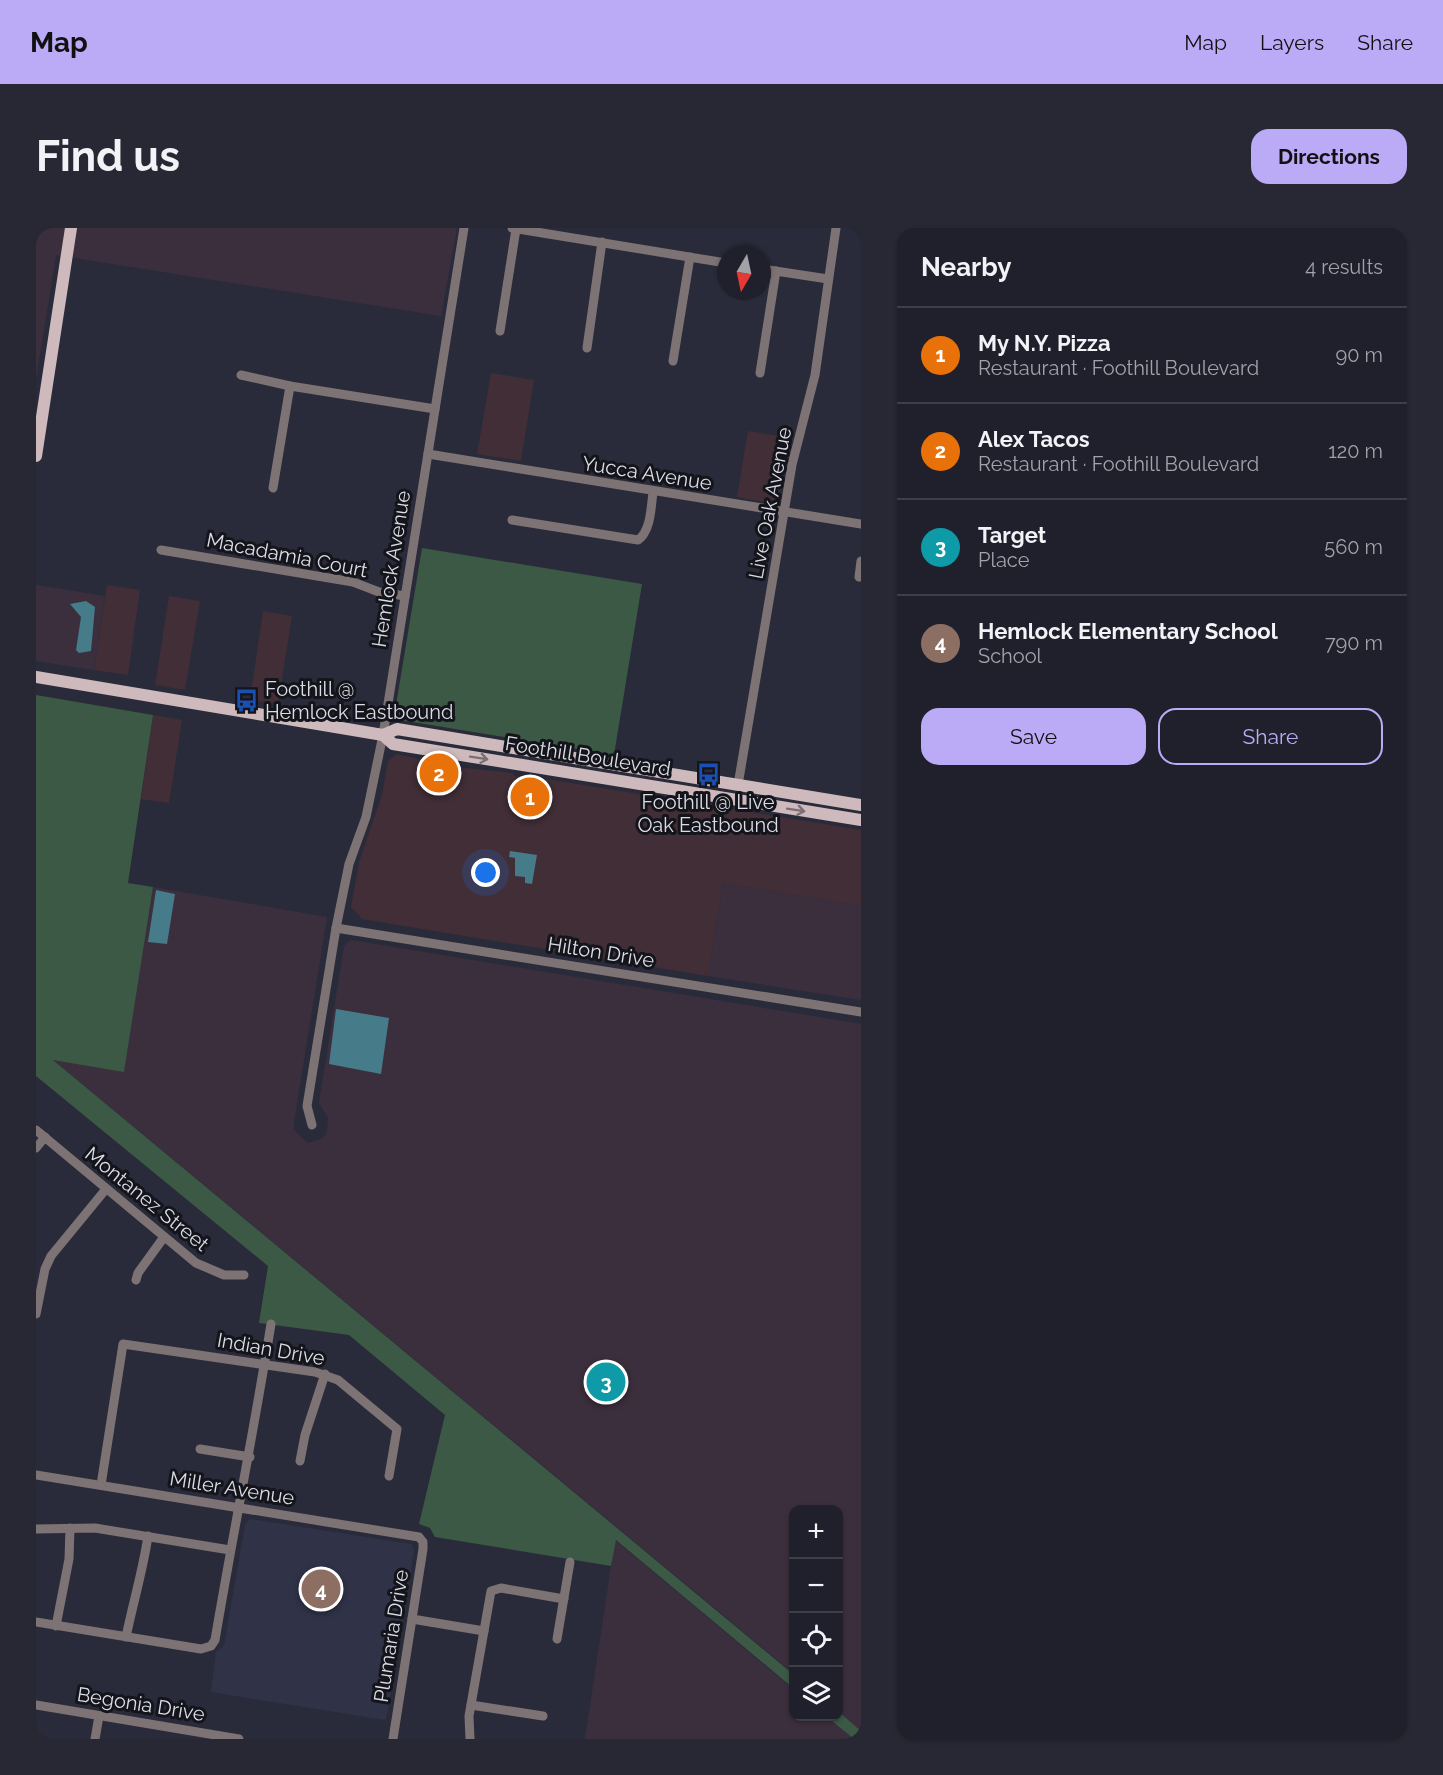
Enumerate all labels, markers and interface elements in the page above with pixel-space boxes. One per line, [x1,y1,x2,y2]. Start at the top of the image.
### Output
text: Map [30,26,88,59]
text: Map [1184,30,1227,55]
text: Layers [1260,30,1324,55]
text: Share [1357,30,1413,55]
button: Directions [1251,129,1407,184]
text: Find us [36,132,180,181]
north arrow [717,246,771,300]
text: Nearby [921,252,1011,282]
text: 4 results [1305,255,1383,279]
text: My N.Y. Pizza [978,330,1111,356]
text: 1 [936,343,945,367]
text: 90 m [1336,343,1383,367]
text: Restaurant · Foothill Boulevard [978,356,1259,380]
street label: Live Oak Avenue [744,425,797,581]
text: Alex Tacos [978,426,1090,452]
text: 2 [935,439,946,463]
text: 120 m [1328,439,1383,463]
street label: Yucca Avenue [580,451,714,495]
text: Restaurant · Foothill Boulevard [978,452,1259,476]
street label: Hemlock Avenue [367,489,415,649]
text: Target [978,522,1046,548]
street label: Macadamia Court [204,528,370,582]
text: 3 [935,535,946,559]
text: 560 m [1324,535,1383,559]
text: Place [978,548,1029,572]
text: Hemlock Elementary School [978,618,1278,644]
text: 4 [935,631,946,655]
text: 790 m [1325,631,1383,655]
text: School [978,644,1042,668]
place label: Foothill @ Hemlock Eastbound [265,677,453,724]
bus stop icon: Foothill @ Hemlock Eastbound [234,688,260,714]
button: Save [921,708,1146,765]
button: Share [1158,708,1383,765]
street label: Foothill Boulevard [503,731,673,781]
pin: 2 [420,750,458,796]
one-way arrow [469,753,488,764]
bus stop icon: Foothill @ Live Oak Eastbound [695,761,721,787]
pin: 1 [510,774,550,820]
place label: Foothill @ Live Oak Eastbound [637,790,779,837]
one-way arrow [785,805,805,816]
your location [471,858,500,887]
street label: Hilton Drive [546,932,656,972]
street label: Montanez Street [80,1142,214,1256]
street label: Indian Drive [215,1328,327,1370]
pin: 3 [586,1360,626,1404]
street label: Miller Avenue [168,1466,296,1510]
map controls [789,1505,843,1721]
button: + [789,1505,843,1559]
button: − [789,1559,843,1613]
pin: 4 [302,1566,340,1612]
street label: Plumaria Drive [369,1568,413,1704]
button: locate [789,1613,843,1667]
button: layers [789,1667,843,1721]
street label: Begonia Drive [75,1682,207,1726]

